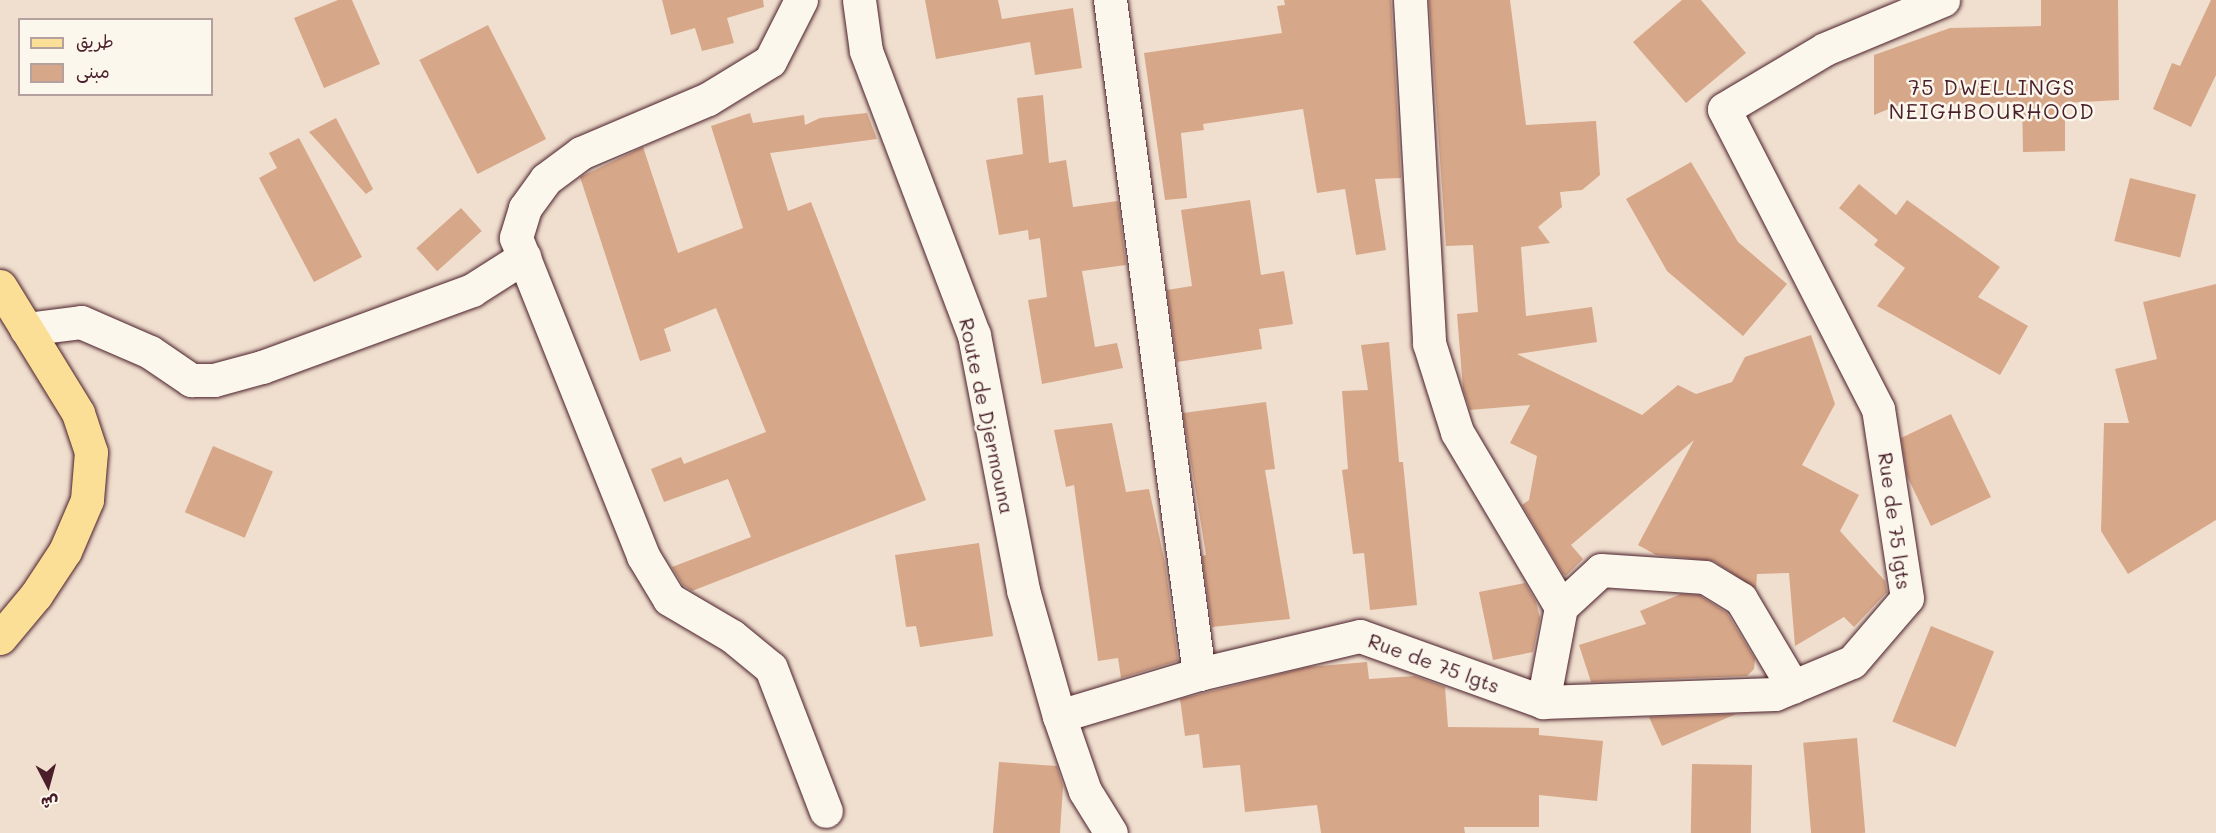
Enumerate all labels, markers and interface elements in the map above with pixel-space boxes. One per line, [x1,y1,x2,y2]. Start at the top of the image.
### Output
legend [18,18,213,96]
text: طريق [76,29,114,53]
text: مبنى [76,59,110,83]
district label: 75 DWELLINGS NEIGHBOURHOOD [1889,74,2095,124]
street label: Route de Djermouna [954,316,1020,516]
street label: Rue de 75 lgts [1873,451,1917,591]
street label: Rue de 75 lgts [1365,628,1503,698]
north arrow [18,755,78,815]
text: ش [40,792,60,815]

